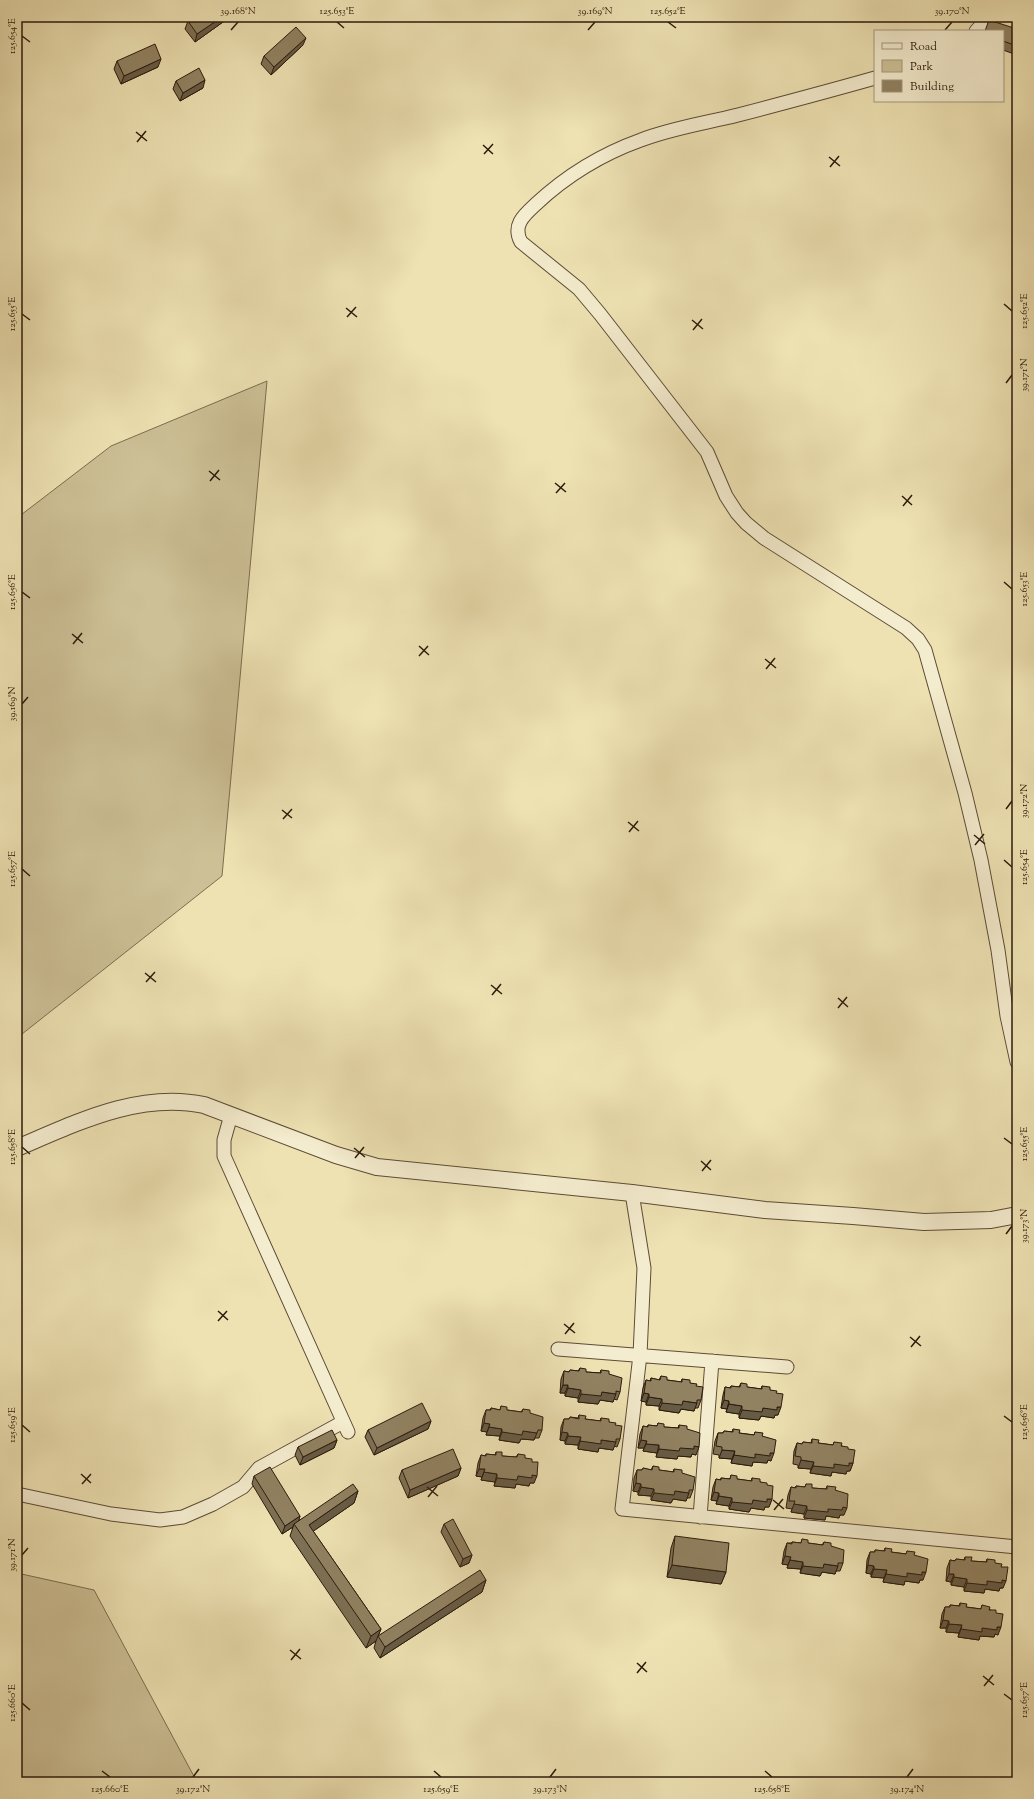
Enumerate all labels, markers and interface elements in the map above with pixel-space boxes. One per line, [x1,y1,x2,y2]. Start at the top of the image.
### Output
text: 39.168°N [220,4,256,19]
text: 125.653°E [320,4,354,19]
text: 39.169°N [578,4,612,19]
text: 125.652°E [650,4,686,19]
text: 39.170°N [934,4,970,19]
text: 125.654°E [5,18,20,54]
legend [874,30,1004,102]
text: Road [910,38,937,56]
text: Park [910,58,933,76]
text: Building [910,78,954,96]
text: 125.652°E [1017,293,1032,329]
text: 125.655°E [5,297,20,331]
text: 39.171°N [1017,358,1032,392]
text: 125.653°E [1017,572,1032,606]
text: 125.656°E [5,574,20,610]
text: 39.169°N [5,687,20,721]
text: 39.172°N [1017,784,1032,818]
text: 125.654°E [1017,849,1032,885]
text: 125.657°E [5,851,20,887]
text: 125.655°E [1017,1127,1032,1161]
text: 125.658°E [5,1129,20,1165]
text: 39.173°N [1017,1209,1032,1243]
text: 125.656°E [1017,1404,1032,1440]
text: 125.659°E [5,1407,20,1443]
text: 39.171°N [5,1538,20,1572]
text: 125.657°E [1017,1682,1032,1718]
text: 125.660°E [5,1684,20,1722]
text: 125.660°E [91,1782,129,1797]
text: 39.172°N [176,1782,210,1797]
text: 125.659°E [423,1782,459,1797]
text: 39.173°N [533,1782,567,1797]
text: 125.658°E [754,1782,790,1797]
text: 39.174°N [890,1782,924,1797]

